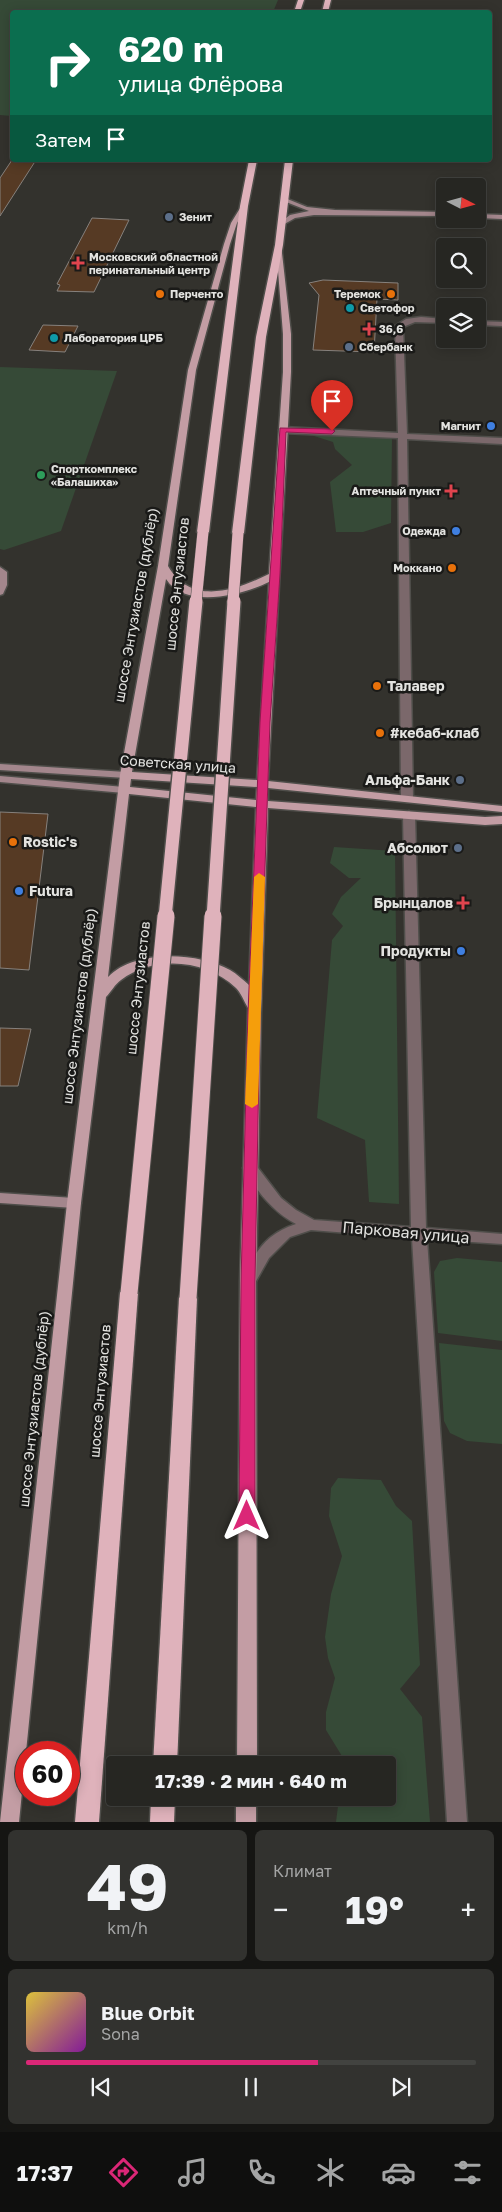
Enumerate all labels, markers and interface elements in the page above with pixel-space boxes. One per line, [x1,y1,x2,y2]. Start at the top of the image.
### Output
text: 620 m [118,28,224,70]
icon: right [35,30,100,95]
text: улица Флёрова [118,70,283,97]
icon: arrive [102,125,130,153]
text: Затем [35,128,92,151]
north arrow [436,178,486,228]
map controls [436,178,486,348]
place label: Зенит [179,210,212,223]
marker: Зенит [163,211,175,223]
button: search [436,238,486,288]
place label: Московский областной перинатальный центр [89,250,218,276]
marker: Московский областной перинатальный центр [71,256,85,270]
place label: Перченто [170,287,224,300]
place label: Теремок [334,287,382,300]
marker: Перченто [154,288,166,300]
marker: Теремок [385,288,397,300]
button: layers [436,298,486,348]
place label: Светофор [360,301,415,314]
marker: Светофор [344,302,356,314]
place label: 36,6 [379,322,403,335]
marker: 36,6 [363,323,375,335]
place label: Лаборатория ЦРБ [64,331,163,344]
marker: Лаборатория ЦРБ [48,332,60,344]
place label: Сбербанк [359,340,413,353]
marker: Сбербанк [343,341,355,353]
pin [311,380,353,431]
icon: arrive [318,387,346,415]
place label: Магнит [441,419,481,432]
marker: Магнит [485,420,497,432]
place label: Спорткомплекс «Балашиха» [51,462,138,488]
marker: Спорткомплекс «Балашиха» [35,469,47,481]
place label: Аптечный пункт [352,484,441,497]
marker: Аптечный пункт [445,485,457,497]
street label: шоссе Энтузиастов (дублёр) [110,506,161,704]
street label: шоссе Энтузиастов [161,516,192,651]
place label: Одежда [402,524,446,537]
marker: Одежда [450,525,462,537]
place label: Моккано [393,561,442,574]
marker: Моккано [446,562,458,574]
place label: Талавер [387,677,445,694]
marker: Талавер [371,680,383,692]
place label: #кебаб-клаб [390,724,480,741]
marker: #кебаб-клаб [374,727,386,739]
street label: Советская улица [119,751,237,776]
place label: Альфа-Банк [365,771,450,788]
marker: Альфа-Банк [454,774,466,786]
place label: Rostic's [23,833,77,850]
marker: Rostic's [7,836,19,848]
place label: Абсолют [387,839,448,856]
marker: Абсолют [452,842,464,854]
place label: Futura [29,882,73,899]
marker: Futura [13,885,25,897]
place label: Брынцалов [374,894,453,911]
marker: Брынцалов [457,897,469,909]
street label: шоссе Энтузиастов (дублёр) [58,907,99,1105]
street label: шоссе Энтузиастов [122,920,153,1055]
place label: Продукты [381,942,451,959]
marker: Продукты [455,945,467,957]
street label: Парковая улица [342,1216,470,1248]
street label: шоссе Энтузиастов (дублёр) [15,1310,52,1508]
street label: шоссе Энтузиастов [85,1323,114,1458]
position arrow [220,1489,272,1541]
speed limit sign: 60 [15,1741,80,1806]
text: 17:39 · 2 мин · 640 m [155,1769,347,1792]
text: 49 [87,1846,168,1924]
text: Климат [273,1861,332,1881]
text: 19° [345,1887,404,1932]
text: − [273,1893,288,1926]
text: + [461,1893,476,1926]
text: km/h [107,1918,148,1938]
text: Blue Orbit [101,2001,195,2024]
text: Sona [101,2024,140,2044]
icon: previous [87,2073,115,2101]
icon: pause [237,2073,265,2101]
icon: next [387,2073,415,2101]
icon: directions [106,2155,141,2190]
icon: music [175,2155,210,2190]
icon: phone [244,2155,279,2190]
icon: climate [313,2155,348,2190]
icon: car [381,2155,416,2190]
icon: filters [450,2155,485,2190]
text: 17:37 [17,2159,73,2186]

